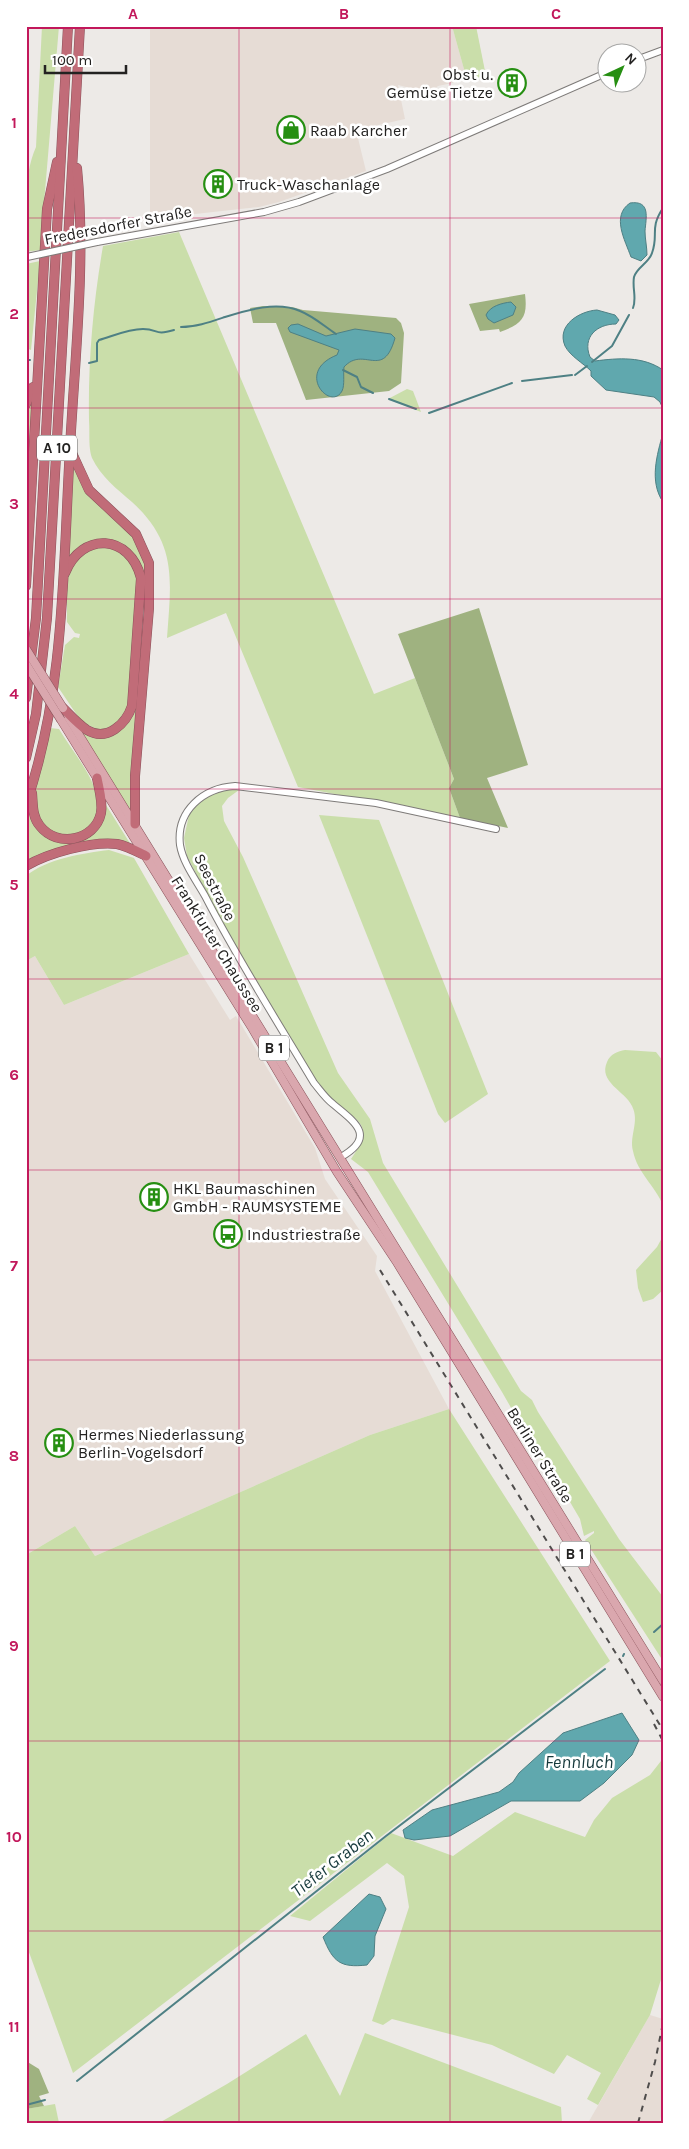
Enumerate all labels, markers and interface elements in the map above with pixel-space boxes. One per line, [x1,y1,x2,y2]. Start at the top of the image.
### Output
text: A [128,4,138,23]
text: B [339,4,349,23]
text: C [551,4,561,23]
scale bar [45,42,126,74]
north arrow [596,42,646,92]
text: N [621,49,640,69]
text: 100 m [52,51,92,69]
place label: Obst u. Gemüse Tietze [387,65,493,102]
building icon: Obst u. Gemüse Tietze [497,68,527,98]
text: 1 [11,113,17,132]
shop icon: Raab Karcher [276,115,306,145]
place label: Raab Karcher [310,121,407,140]
building icon: Truck-Waschanlage [203,169,233,199]
place label: Truck-Waschanlage [237,175,380,194]
street label: Fredersdorfer Straße [43,201,193,249]
text: 2 [9,304,19,323]
road number: A 10 [37,436,77,460]
text: 3 [9,494,19,513]
text: 4 [9,684,19,703]
street label: Seestraße [190,850,240,924]
street label: Frankfurter Chaussee [167,872,267,1016]
text: 5 [9,875,19,894]
road number: B 1 [259,1036,289,1060]
text: 6 [9,1065,19,1084]
place label: HKL Baumaschinen GmbH - RAUMSYSTEME [173,1179,341,1216]
building icon: HKL Baumaschinen GmbH - RAUMSYSTEME [139,1182,169,1212]
bus stop icon: Industriestraße [213,1219,243,1249]
place label: Industriestraße [247,1225,361,1244]
text: 7 [10,1256,18,1275]
street label: Berliner Straße [503,1404,577,1506]
place label: Hermes Niederlassung Berlin-Vogelsdorf [78,1425,244,1462]
building icon: Hermes Niederlassung Berlin-Vogelsdorf [44,1428,74,1458]
text: 8 [9,1446,19,1465]
road number: B 1 [560,1542,590,1566]
text: 9 [9,1636,19,1655]
water label: Fennluch [545,1751,613,1773]
water label: Tiefer Graben [286,1824,378,1902]
text: 10 [6,1827,22,1846]
text: 11 [8,2017,20,2036]

